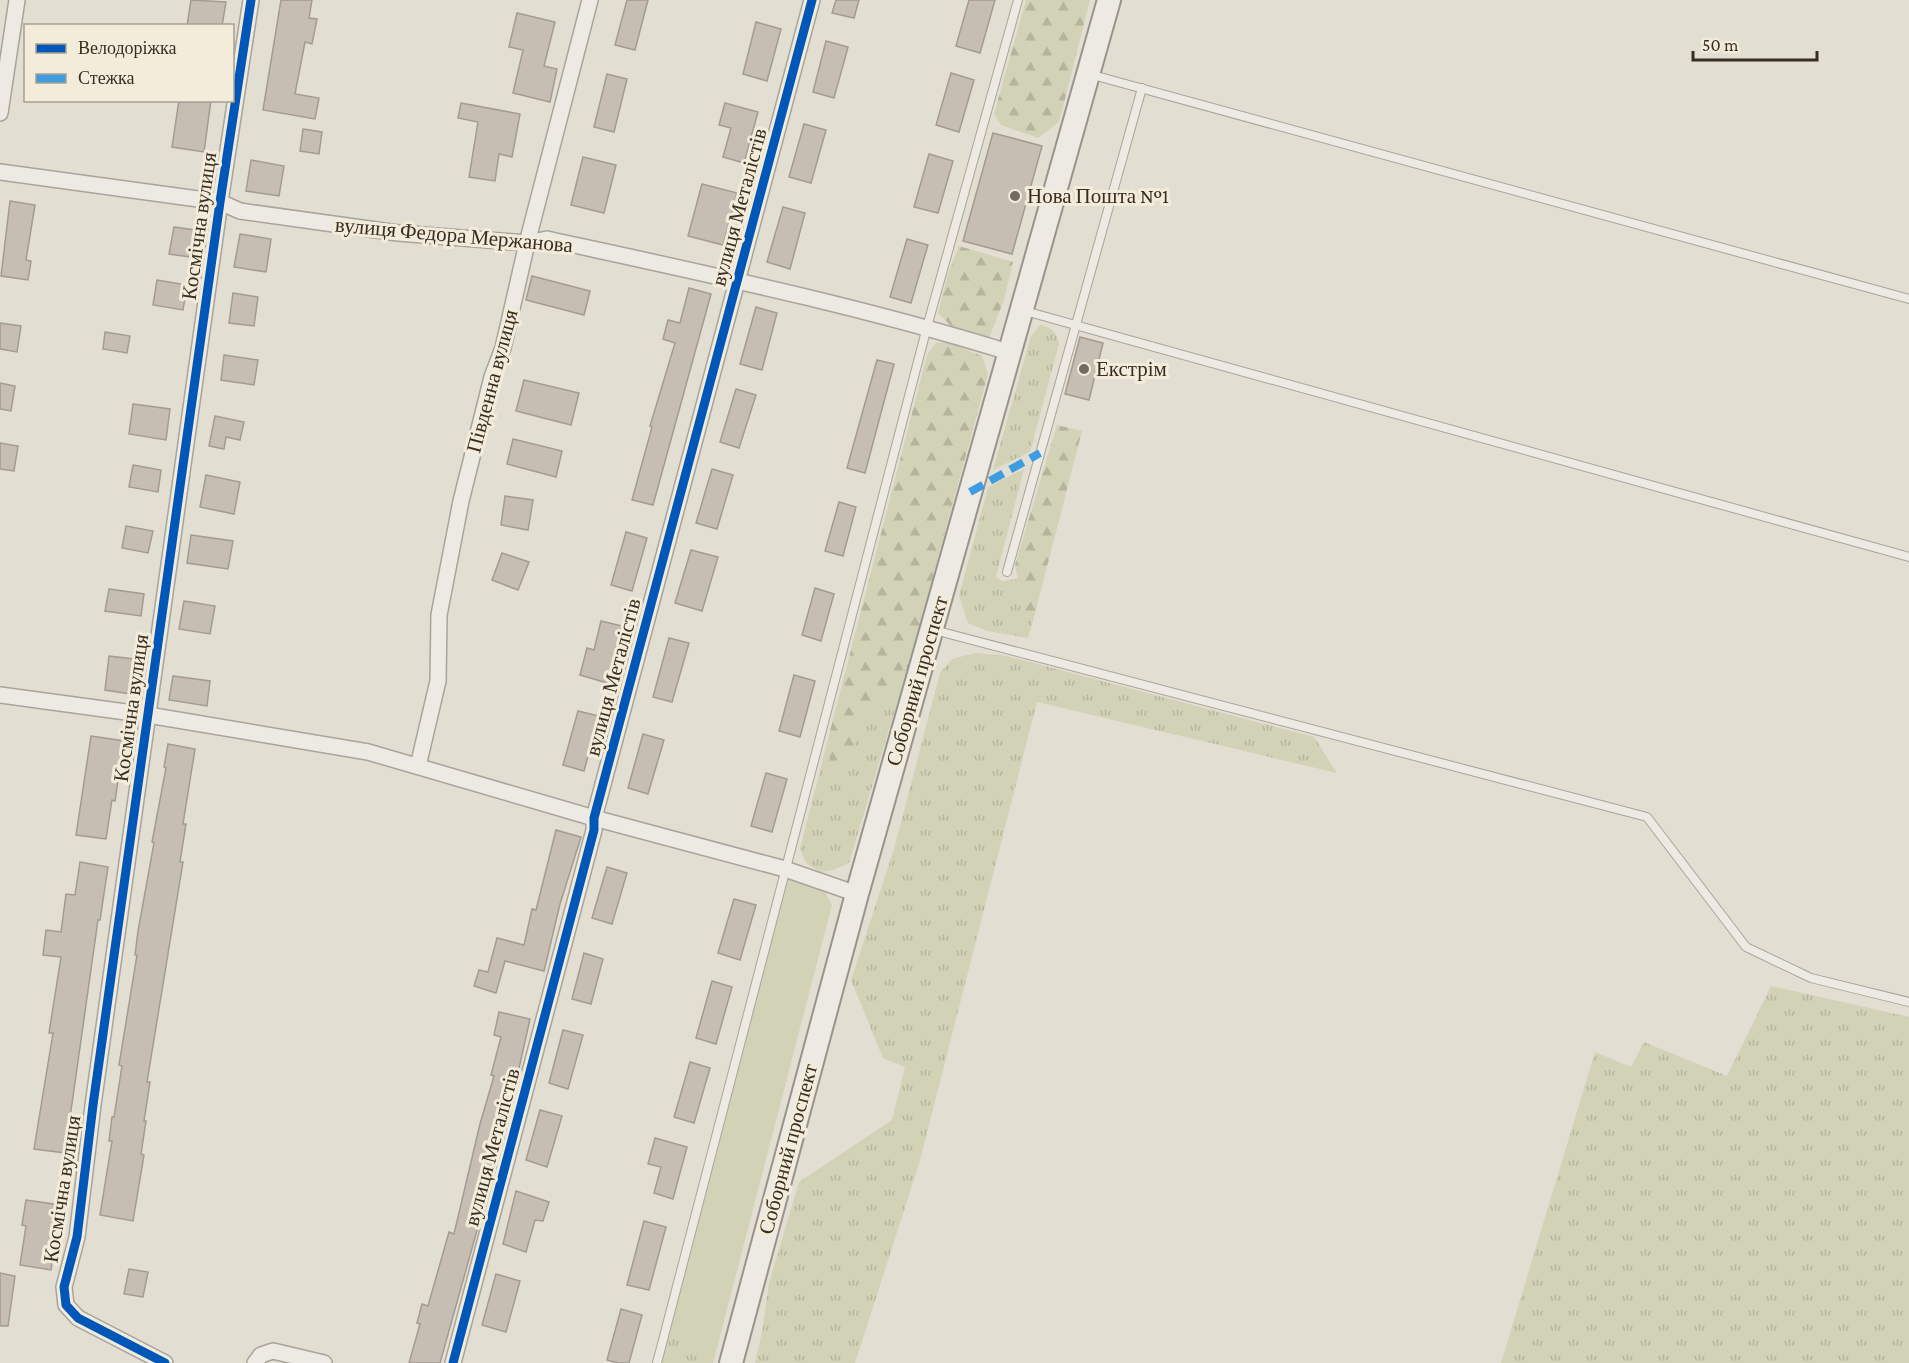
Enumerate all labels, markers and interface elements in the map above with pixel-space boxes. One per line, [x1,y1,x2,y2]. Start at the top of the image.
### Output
legend [24,24,234,102]
scale bar [1693,24,1818,62]
text: 50 m [1702,35,1739,55]
text: Велодоріжка [78,38,177,58]
text: Стежка [78,68,135,88]
street label: вулиця Металістів [706,125,772,289]
street label: Космічна вулиця [177,150,221,301]
place label: Нова Пошта №1 [1027,184,1169,208]
marker: Нова Пошта №1 [1008,189,1022,203]
street label: вулиця Федора Мержанова [334,213,575,257]
street label: Південна вулиця [461,306,523,455]
place label: Екстрім [1096,357,1167,381]
marker: Екстрім [1077,362,1091,376]
street label: Соборний проспект [881,593,953,769]
street label: вулиця Металістів [580,595,646,759]
street label: Космічна вулиця [109,632,153,783]
street label: Соборний проспект [754,1061,822,1237]
street label: вулиця Металістів [459,1065,525,1229]
street label: Космічна вулиця [39,1113,86,1264]

